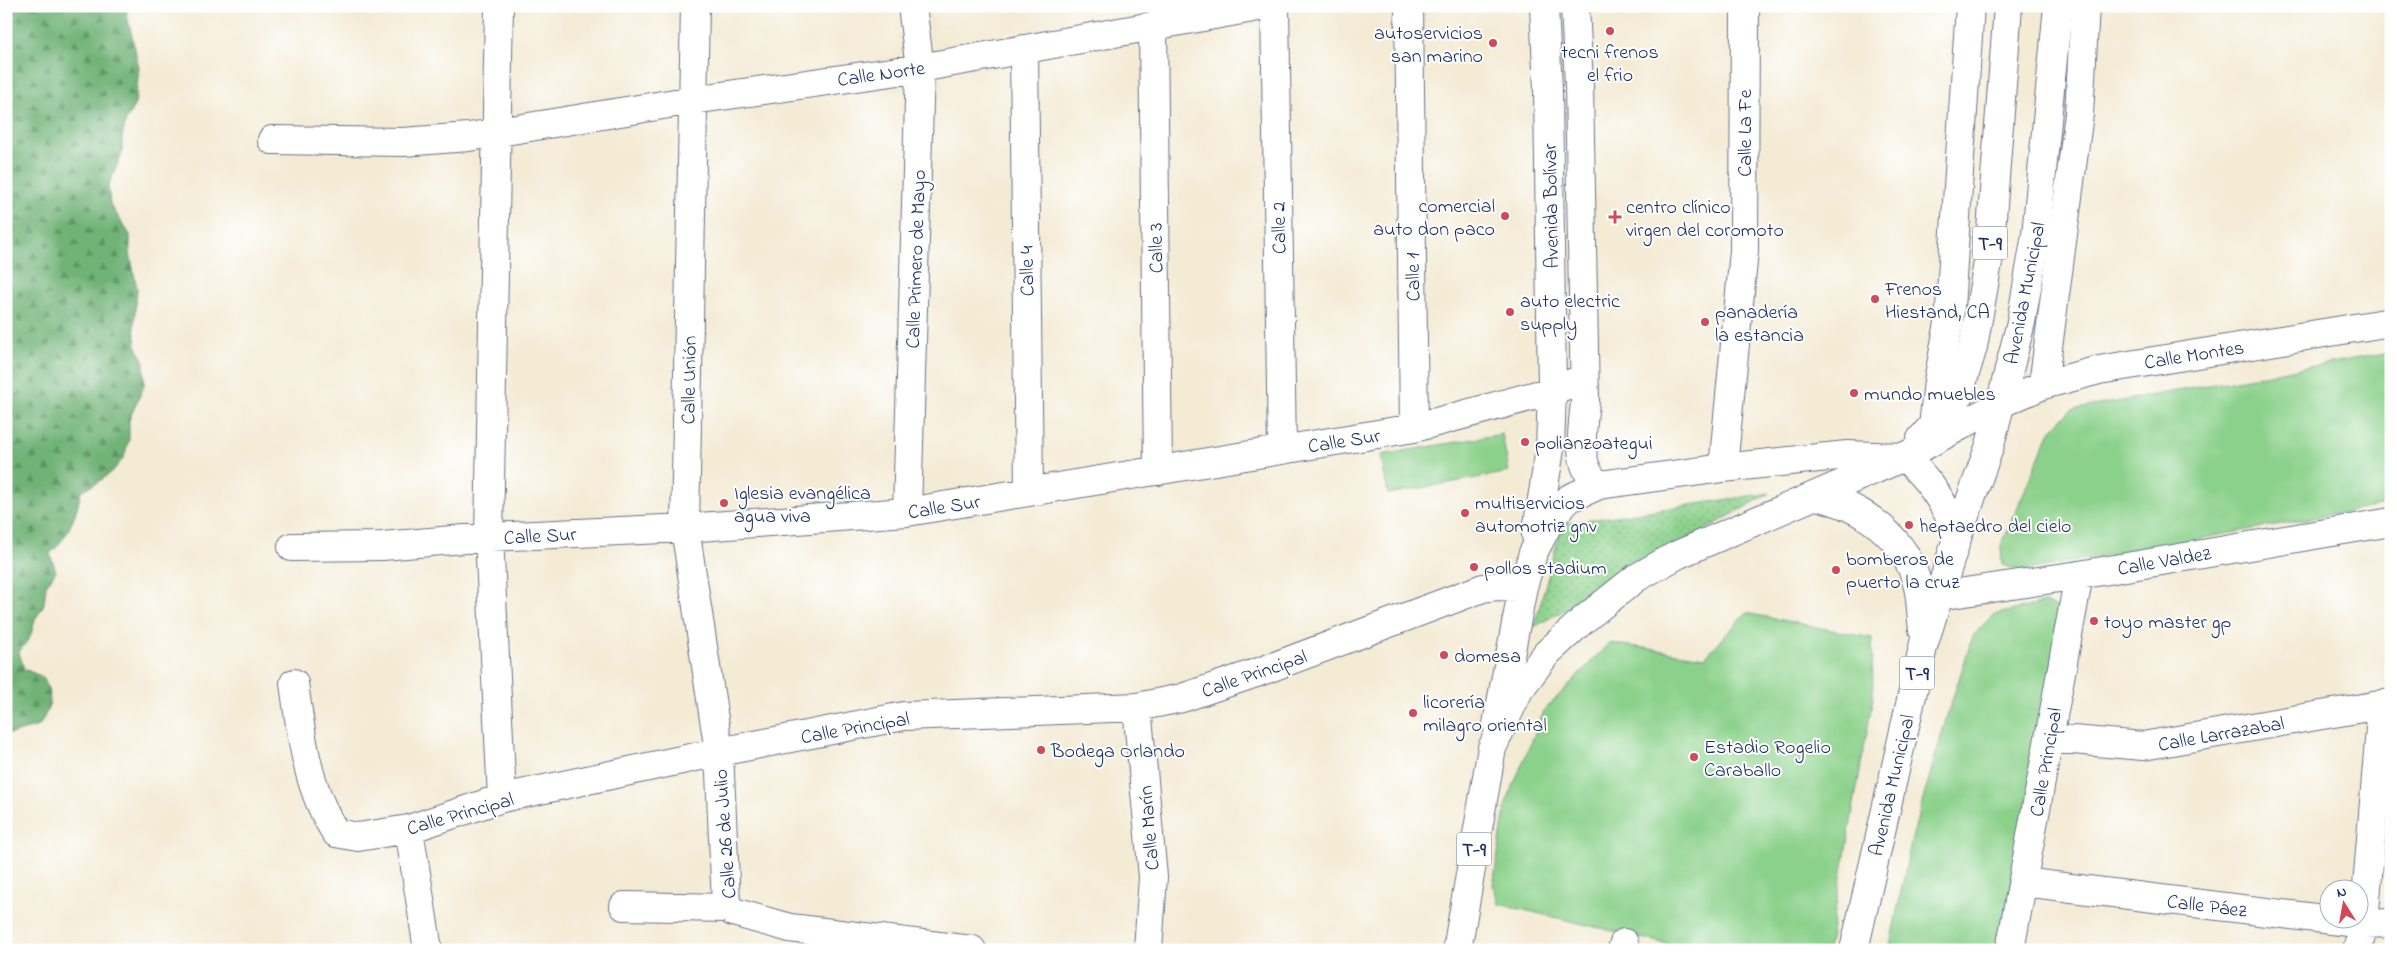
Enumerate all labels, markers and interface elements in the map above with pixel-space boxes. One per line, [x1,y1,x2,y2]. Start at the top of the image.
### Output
place label: autoservicios san marino [1374,20,1483,72]
marker: tecni frenos el frio [1604,25,1616,37]
marker: autoservicios san marino [1487,37,1499,49]
place label: tecni frenos el frio [1561,39,1659,91]
street label: Calle Norte [836,55,927,96]
street label: Calle La Fe [1732,89,1761,177]
street label: Avenida Bolívar [1537,142,1568,269]
street label: Calle Primero de Mayo [900,169,935,349]
place label: comercial auto don paco [1373,193,1495,245]
place label: centro clínico virgen del coromoto [1626,194,1784,247]
street label: Calle 2 [1266,201,1295,254]
marker: comercial auto don paco [1499,210,1511,222]
marker: centro clínico virgen del coromoto [1608,210,1622,224]
street label: Avenida Municipal [1998,220,2054,367]
street label: Calle 3 [1143,222,1172,274]
road number: T-9 [1972,227,2008,260]
street label: Calle 4 [1014,245,1043,297]
street label: Calle 1 [1400,252,1429,302]
place label: Frenos Hiestand, CA [1884,276,1990,328]
place label: auto electric supply [1520,288,1620,340]
marker: Frenos Hiestand, CA [1869,293,1881,305]
place label: panadería la estancia [1715,299,1804,351]
marker: auto electric supply [1504,306,1516,318]
marker: panadería la estancia [1699,316,1711,328]
street label: Calle Montes [2142,334,2246,379]
street label: Calle Unión [675,335,706,425]
place label: mundo muebles [1864,381,1996,410]
marker: mundo muebles [1848,387,1860,399]
street label: Calle Sur [1306,422,1383,462]
place label: polianzoategui [1535,430,1653,460]
marker: polianzoategui [1519,436,1531,448]
place label: Iglesia evangélica agua viva [734,480,871,533]
street label: Calle Sur [906,488,983,528]
place label: multiservicios automotriz gnv [1475,490,1597,543]
marker: Iglesia evangélica agua viva [718,497,730,509]
marker: multiservicios automotriz gnv [1459,507,1471,519]
place label: heptaedro del cielo [1919,513,2071,542]
marker: heptaedro del cielo [1903,519,1915,531]
street label: Calle Sur [503,521,578,554]
street label: Calle Valdez [2115,540,2214,585]
place label: bomberos de puerto la cruz [1846,546,1960,598]
place label: pollos stadium [1484,555,1606,584]
marker: pollos stadium [1468,561,1480,573]
marker: bomberos de puerto la cruz [1830,564,1842,576]
place label: toyo master gp [2104,609,2232,639]
marker: toyo master gp [2088,615,2100,627]
place label: domesa [1454,643,1521,672]
street label: Calle Principal [1198,644,1312,707]
marker: domesa [1438,649,1450,661]
road number: T-9 [1900,656,1934,690]
place label: licorería milagro oriental [1423,689,1547,742]
street label: Calle Principal [799,706,912,753]
street label: Calle Principal [2024,706,2071,819]
marker: licorería milagro oriental [1407,707,1419,719]
street label: Calle Larrazabal [2156,710,2287,761]
street label: Avenida Municipal [1863,712,1924,859]
place label: Estadio Rogelio Caraballo [1704,734,1831,786]
place label: Bodega Orlando [1050,738,1185,768]
marker: Bodega Orlando [1035,744,1047,756]
marker: Estadio Rogelio Caraballo [1688,751,1700,763]
street label: Calle 26 de Julio [707,768,745,900]
street label: Calle Marín [1132,784,1169,871]
street label: Calle Principal [404,786,518,845]
road number: T-9 [1456,832,1492,866]
north arrow [2320,878,2370,928]
text: N [2335,882,2348,904]
street label: Calle Páez [2165,888,2249,927]

